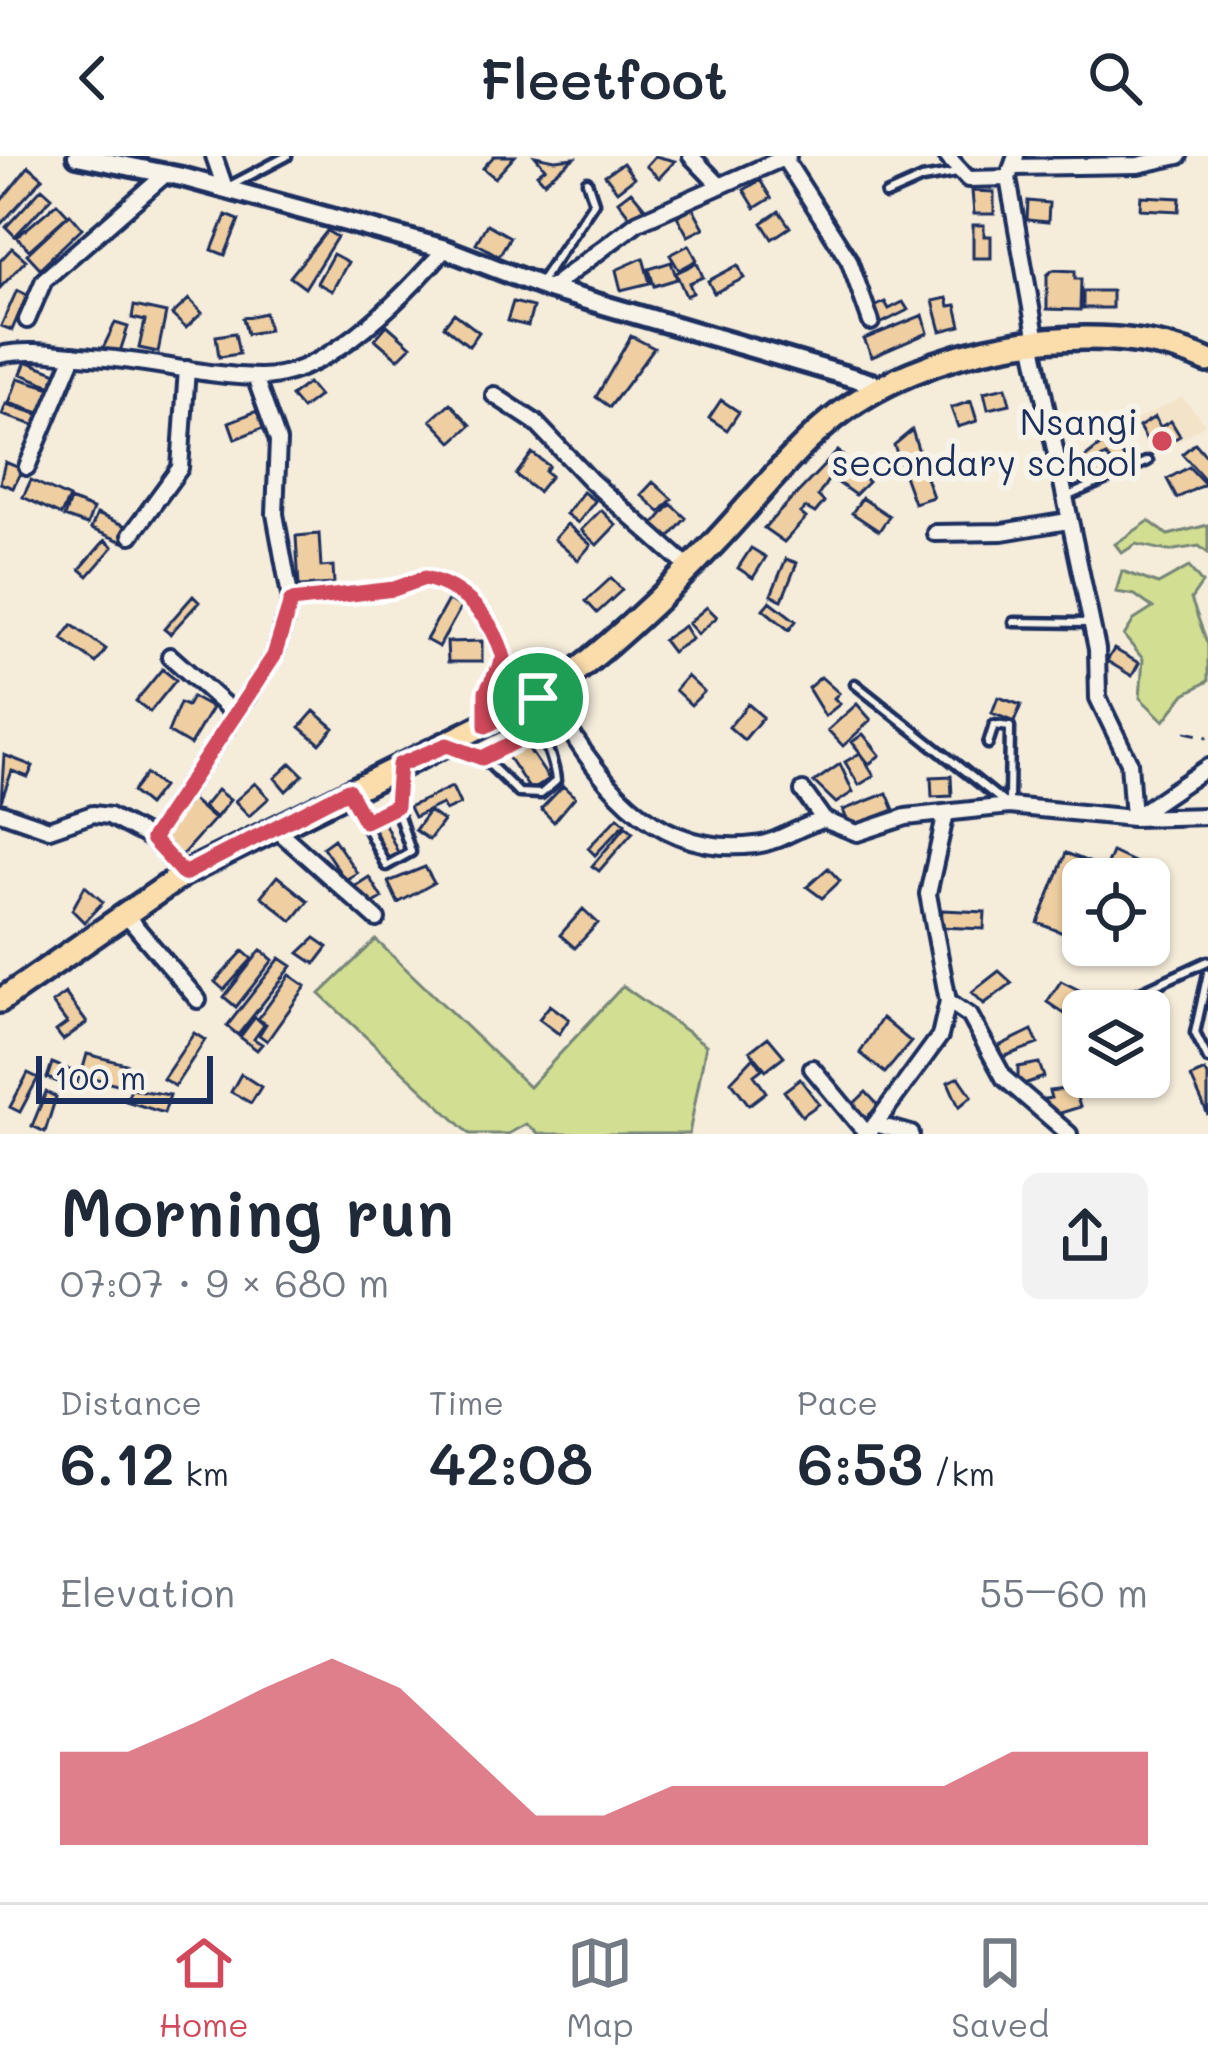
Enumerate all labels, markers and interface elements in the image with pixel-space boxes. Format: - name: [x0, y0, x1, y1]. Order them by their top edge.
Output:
- text: Fleetfoot: [480, 43, 728, 114]
- icon: back: [60, 45, 126, 111]
- icon: search: [1082, 45, 1148, 111]
- place label: Nsangi secondary school: [831, 397, 1138, 486]
- marker: Nsangi secondary school: [1149, 428, 1175, 454]
- pin: [487, 647, 589, 749]
- icon: arrive: [505, 665, 571, 731]
- map controls: [1062, 858, 1170, 1098]
- button: locate: [1062, 858, 1170, 966]
- button: layers: [1062, 990, 1170, 1098]
- scale bar: [36, 1050, 213, 1103]
- text: 100 m: [54, 1055, 146, 1098]
- text: Morning run: [60, 1168, 454, 1254]
- button: share: [1022, 1173, 1148, 1299]
- text: 07:07 · 9 × 680 m: [60, 1256, 389, 1307]
- text: Distance: [60, 1380, 202, 1423]
- text: Time: [429, 1380, 504, 1423]
- text: Pace: [797, 1380, 878, 1423]
- text: 6.12: [60, 1423, 175, 1501]
- text: 42:08: [429, 1423, 593, 1501]
- text: 6:53: [797, 1423, 923, 1501]
- text: km: [175, 1451, 229, 1494]
- text: /km: [923, 1451, 995, 1494]
- text: Elevation: [60, 1566, 235, 1617]
- text: 55–60 m: [979, 1566, 1148, 1617]
- tab: Home: [159, 1930, 249, 2045]
- tab: Map: [566, 1930, 634, 2045]
- tab: Saved: [951, 1930, 1049, 2045]

